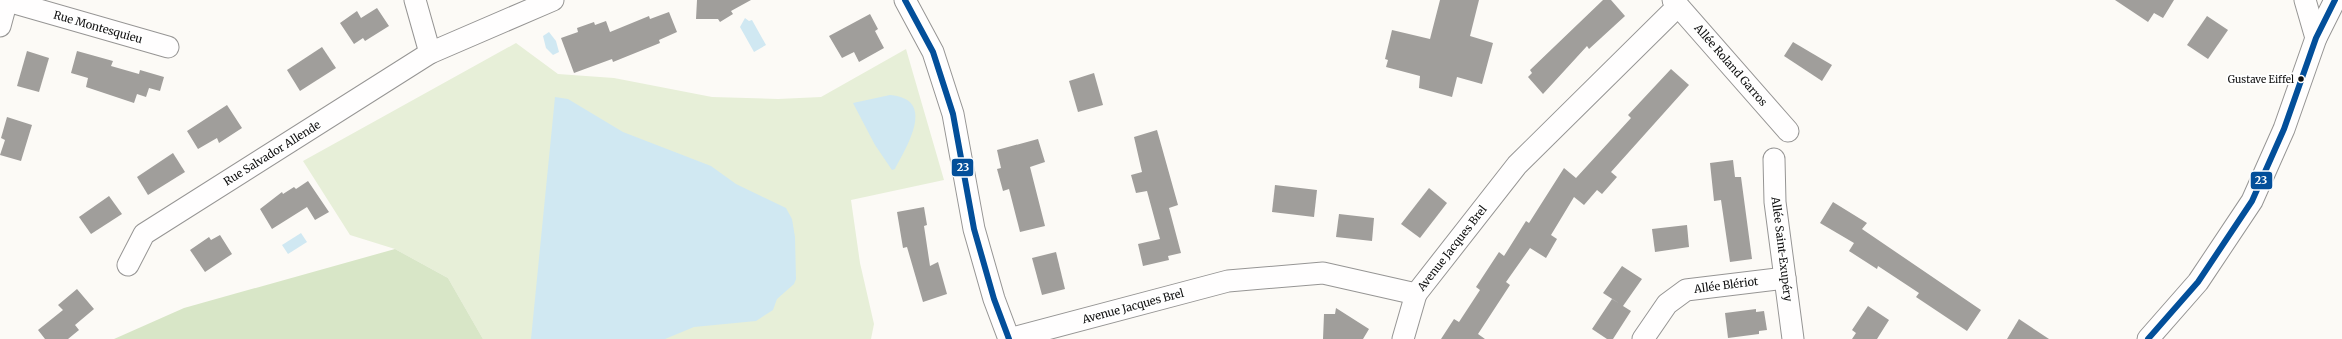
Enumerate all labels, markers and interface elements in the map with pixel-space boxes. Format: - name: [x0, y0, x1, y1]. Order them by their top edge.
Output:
- street label: Rue Montesquieu: [52, 8, 144, 46]
- street label: Allée Roland Garros: [1691, 20, 1770, 109]
- place label: Gustave Eiffel: [2228, 73, 2294, 86]
- marker: Gustave Eiffel: [2296, 74, 2306, 84]
- street label: Rue Salvador Allende: [221, 117, 323, 189]
- line badge: 23: [951, 158, 974, 177]
- text: 23: [957, 160, 969, 174]
- line badge: 23: [2250, 171, 2273, 190]
- text: 23: [2255, 173, 2267, 187]
- street label: Allée Saint-Exupéry: [1769, 195, 1795, 303]
- street label: Avenue Jacques Brel: [1414, 202, 1490, 294]
- street label: Allée Blériot: [1692, 274, 1760, 296]
- street label: Avenue Jacques Brel: [1080, 286, 1186, 327]

